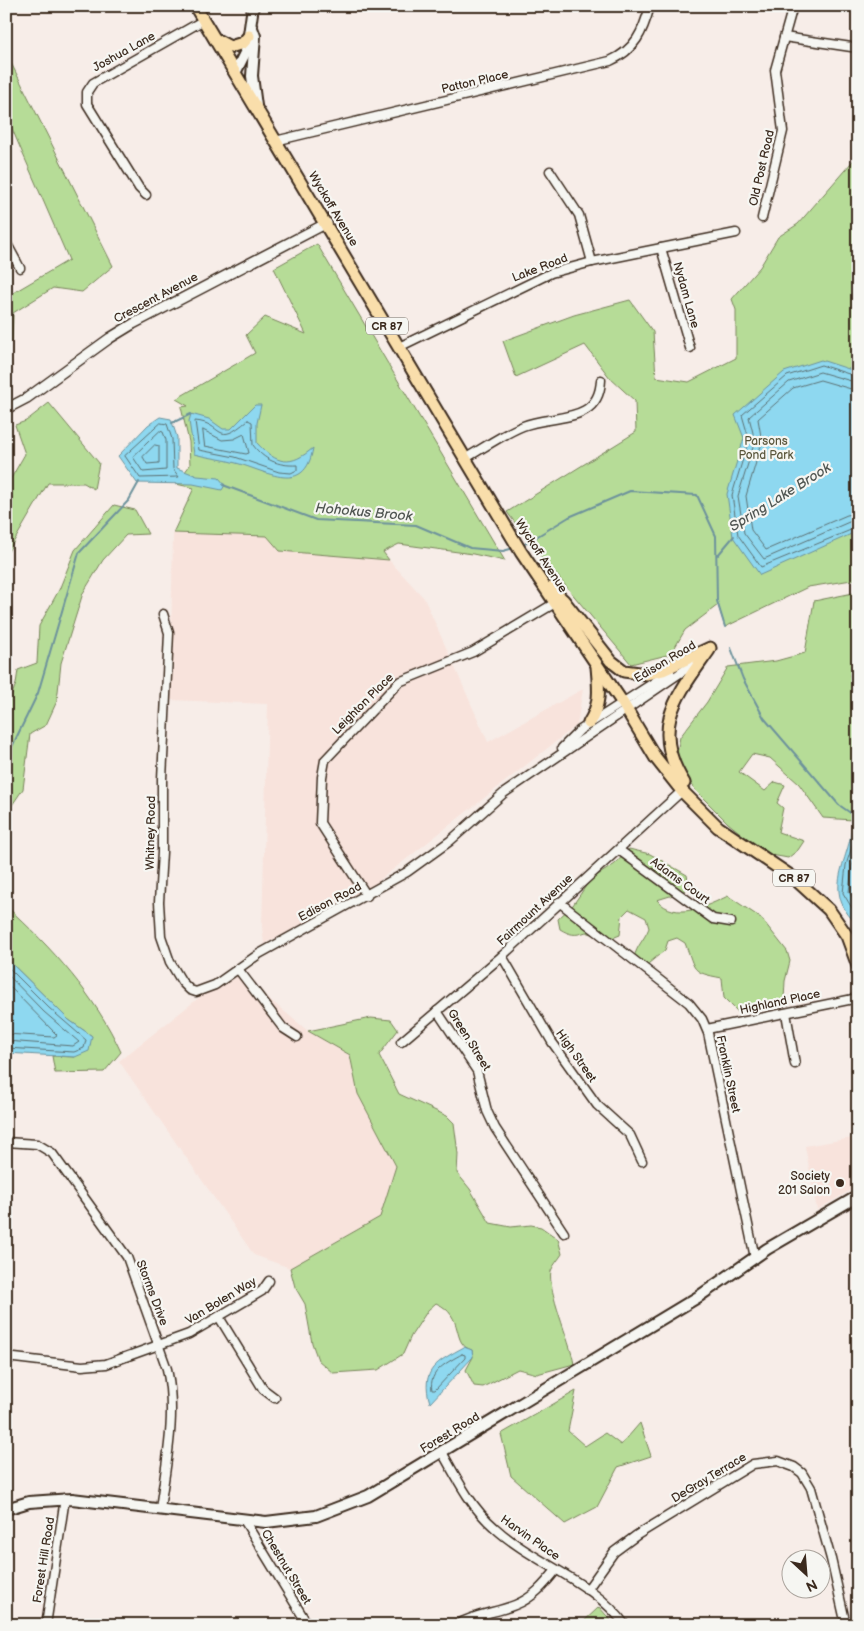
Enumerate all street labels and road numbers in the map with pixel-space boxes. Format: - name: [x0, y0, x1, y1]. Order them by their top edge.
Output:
- street label: Joshua Lane: [90, 29, 158, 75]
- street label: Patton Place: [440, 67, 510, 97]
- street label: Old Post Road: [746, 128, 778, 208]
- street label: Wyckoff Avenue: [305, 169, 361, 249]
- street label: Lake Road: [510, 250, 570, 285]
- street label: Nydam Lane: [669, 260, 703, 330]
- street label: Crescent Avenue: [111, 270, 201, 326]
- road number: CR 87: [366, 318, 408, 334]
- street label: Wyckoff Avenue: [512, 516, 570, 596]
- street label: Edison Road: [631, 638, 699, 686]
- street label: Leighton Place: [329, 670, 397, 738]
- street label: Whitney Road: [143, 796, 159, 870]
- street label: Adams Court: [647, 854, 713, 908]
- road number: CR 87: [773, 870, 815, 886]
- street label: Fairmount Avenue: [494, 871, 576, 949]
- street label: Edison Road: [296, 879, 364, 925]
- street label: Highland Place: [738, 986, 822, 1018]
- street label: Green Street: [444, 1006, 494, 1074]
- street label: High Street: [552, 1027, 600, 1086]
- street label: Franklin Street: [712, 1034, 744, 1114]
- street label: Storms Drive: [133, 1258, 171, 1328]
- street label: Van Bolen Way: [183, 1274, 260, 1328]
- street label: Forest Road: [418, 1409, 483, 1457]
- street label: DeGray Terrace: [669, 1450, 749, 1506]
- street label: Harvin Place: [497, 1512, 563, 1564]
- street label: Forest Hill Road: [30, 1516, 58, 1604]
- street label: Chestnut Street: [258, 1527, 314, 1608]

